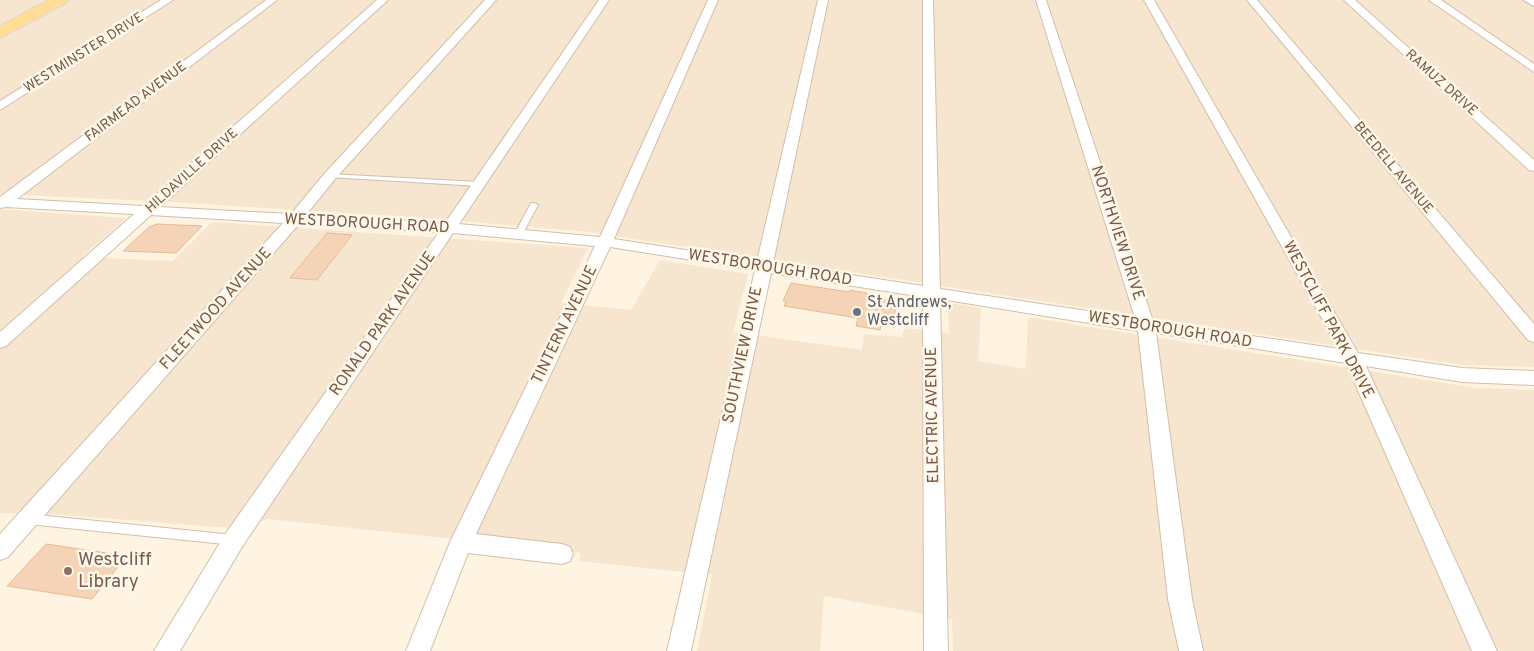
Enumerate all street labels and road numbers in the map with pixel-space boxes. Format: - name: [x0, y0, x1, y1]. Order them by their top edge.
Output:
- street label: WESTMINSTER DRIVE: [21, 9, 147, 97]
- street label: RAMUZ DRIVE: [1401, 46, 1481, 120]
- street label: FAIRMEAD AVENUE: [82, 58, 190, 146]
- street label: BEEDELL AVENUE: [1350, 119, 1436, 217]
- street label: HILDAVILLE DRIVE: [142, 125, 242, 217]
- street label: NORTHVIEW DRIVE: [1086, 163, 1148, 303]
- street label: WESTBOROUGH ROAD: [284, 210, 450, 238]
- street label: WESTCLIFF PARK DRIVE: [1278, 238, 1378, 402]
- street label: FLEETWOOD AVENUE: [156, 244, 276, 374]
- street label: WESTBOROUGH ROAD: [687, 245, 853, 291]
- street label: RONALD PARK AVENUE: [326, 248, 440, 400]
- street label: TINTERN AVENUE: [528, 262, 602, 388]
- street label: SOUTHVIEW DRIVE: [719, 285, 767, 425]
- street label: WESTBOROUGH ROAD: [1087, 307, 1253, 353]
- street label: ELECTRIC AVENUE: [922, 347, 944, 483]

